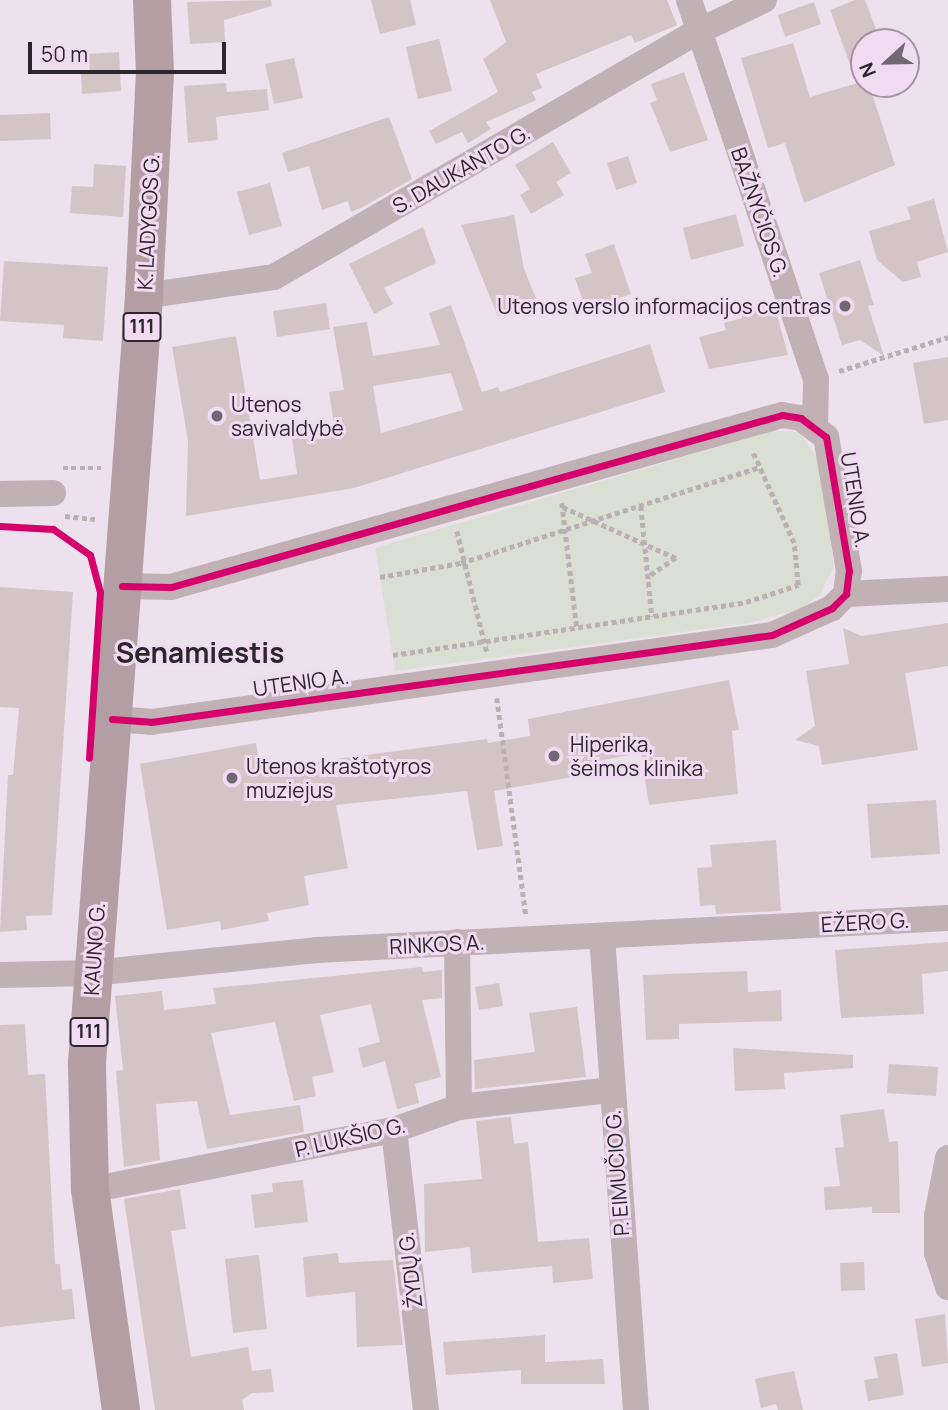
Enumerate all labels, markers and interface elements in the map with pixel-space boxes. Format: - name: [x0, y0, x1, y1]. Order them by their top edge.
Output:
- scale bar: [32, 28, 229, 72]
- north arrow: [850, 28, 920, 98]
- text: 50 m: [41, 40, 88, 68]
- text: N: [853, 59, 882, 81]
- street label: S. DAUKANTO G.: [388, 119, 534, 219]
- street label: BAŽNYČIOS G.: [726, 144, 794, 280]
- street label: K. LADYGOS G.: [132, 153, 164, 291]
- place label: Utenos verslo informacijos centras: [497, 293, 831, 319]
- marker: Utenos verslo informacijos centras: [837, 298, 853, 314]
- road number: 111: [121, 312, 163, 342]
- place label: Utenos savivaldybė: [231, 391, 344, 441]
- marker: Utenos savivaldybė: [209, 408, 225, 424]
- street label: UTENIO A.: [836, 450, 876, 550]
- district label: Senamiestis: [116, 635, 284, 669]
- street label: UTENIO A.: [251, 663, 351, 701]
- place label: Hiperika, šeimos klinika: [570, 731, 703, 781]
- marker: Hiperika, šeimos klinika: [544, 746, 564, 766]
- place label: Utenos kraštotyros muziejus: [246, 753, 431, 803]
- marker: Utenos kraštotyros muziejus: [224, 770, 240, 786]
- street label: KAUNO G.: [78, 902, 110, 996]
- street label: EŽERO G.: [820, 907, 910, 937]
- street label: RINKOS A.: [389, 929, 485, 959]
- road number: 111: [68, 1016, 110, 1048]
- street label: P. EIMUČIO G.: [600, 1109, 634, 1237]
- street label: P. LUKŠIO G.: [292, 1112, 408, 1162]
- street label: ŽYDŲ G.: [393, 1230, 427, 1310]

